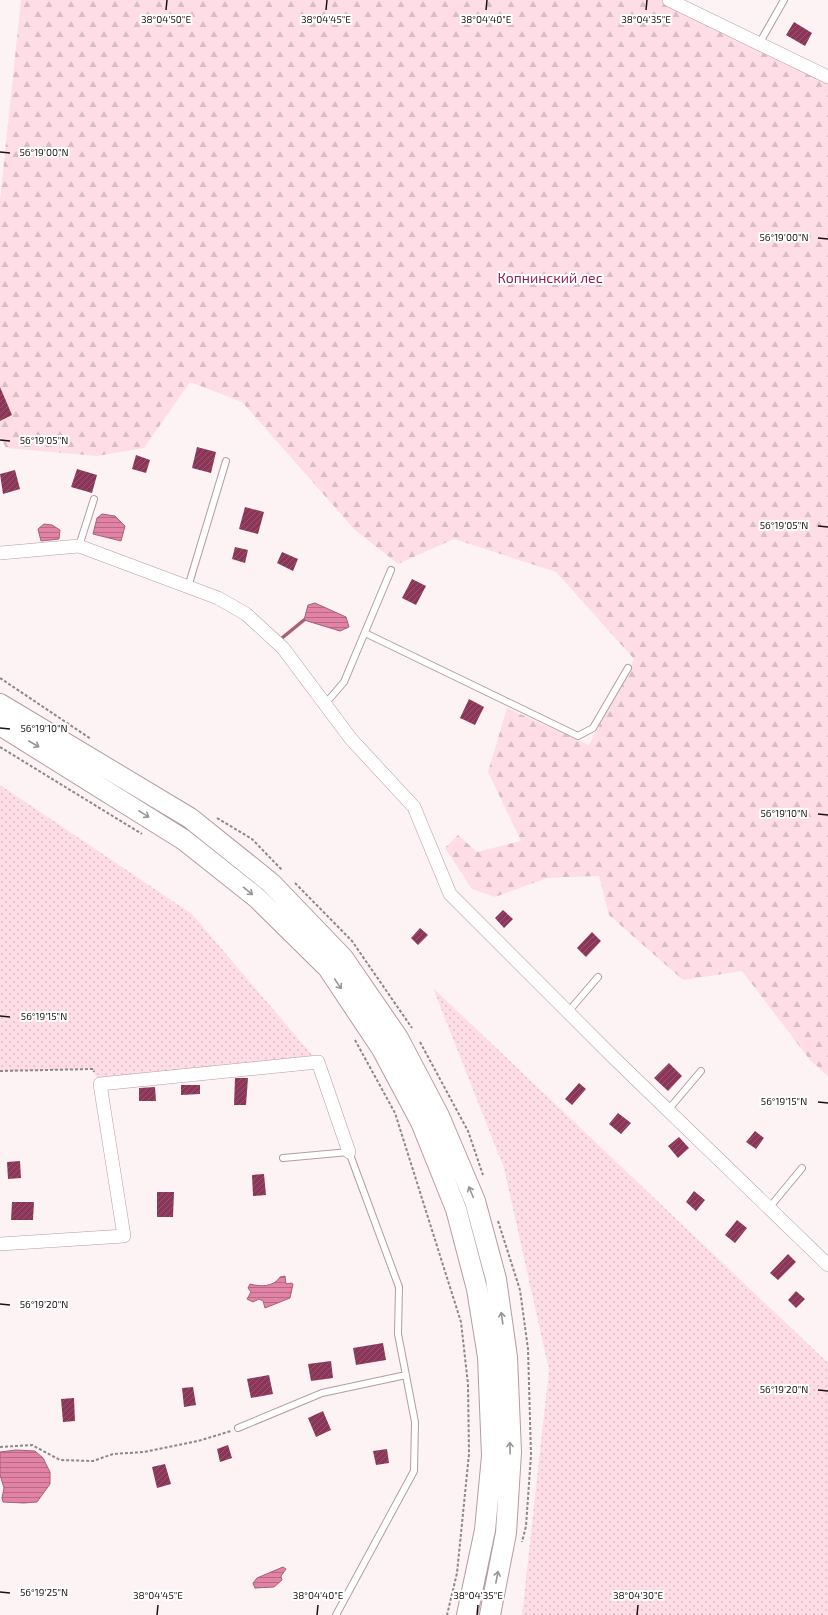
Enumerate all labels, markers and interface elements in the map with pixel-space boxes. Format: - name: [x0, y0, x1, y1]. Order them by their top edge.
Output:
- text: 38°04'50"E: [141, 13, 191, 25]
- text: 38°04'45"E: [301, 13, 351, 25]
- text: 38°04'40"E: [461, 13, 512, 25]
- text: 38°04'35"E: [621, 13, 671, 25]
- text: 56°19'00"N: [19, 146, 69, 158]
- text: 56°19'00"N: [759, 231, 809, 243]
- park label: Копнинский лес: [497, 269, 603, 286]
- text: 56°19'05"N: [20, 434, 68, 446]
- text: 56°19'05"N: [760, 519, 808, 531]
- text: 56°19'10"N: [20, 722, 68, 734]
- one-way arrow: [28, 741, 40, 749]
- text: 56°19'10"N: [760, 807, 808, 819]
- one-way arrow: [138, 810, 149, 818]
- one-way arrow: [243, 886, 254, 895]
- one-way arrow: [334, 978, 342, 989]
- text: 56°19'15"N: [21, 1010, 67, 1022]
- text: 56°19'15"N: [761, 1095, 807, 1107]
- one-way arrow: [467, 1187, 475, 1199]
- text: 56°19'20"N: [20, 1298, 68, 1310]
- one-way arrow: [498, 1312, 506, 1325]
- text: 56°19'20"N: [760, 1383, 808, 1395]
- one-way arrow: [507, 1442, 514, 1455]
- one-way arrow: [494, 1571, 502, 1584]
- text: 56°19'25"N: [20, 1586, 68, 1598]
- text: 38°04'45"E: [133, 1589, 183, 1601]
- text: 38°04'40"E: [293, 1589, 344, 1601]
- text: 38°04'35"E: [453, 1589, 503, 1601]
- text: 38°04'30"E: [613, 1589, 664, 1601]

